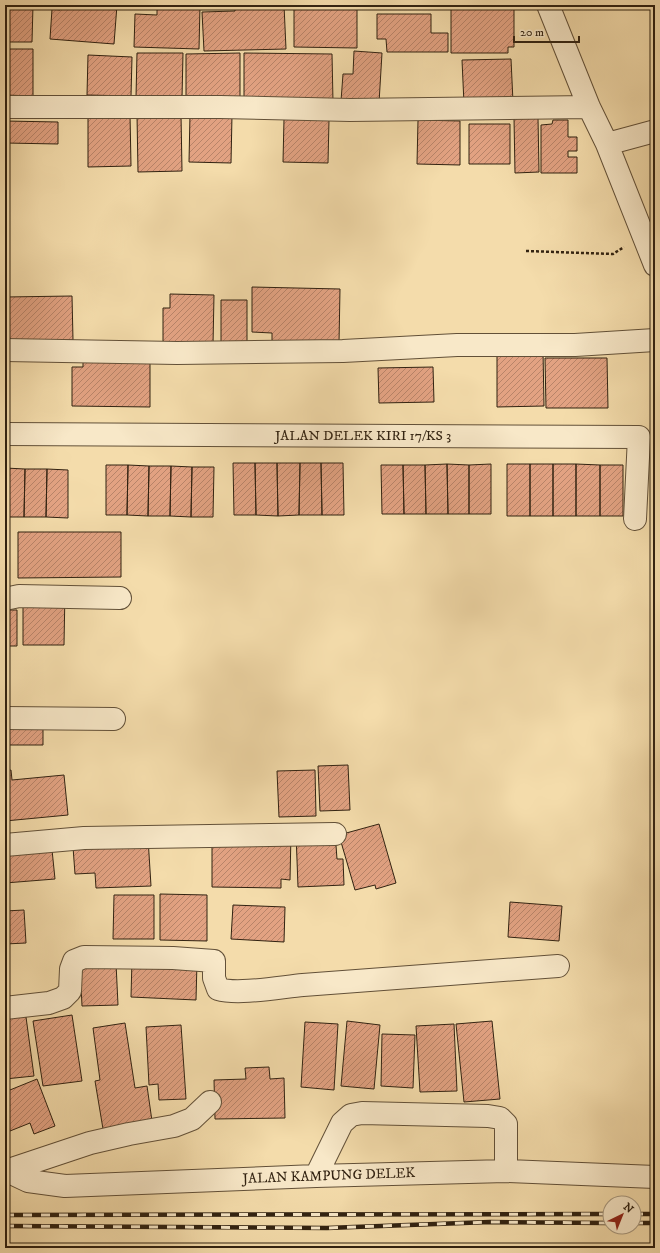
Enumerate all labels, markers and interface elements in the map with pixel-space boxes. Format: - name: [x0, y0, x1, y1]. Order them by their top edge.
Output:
- scale bar: [514, 18, 579, 44]
- text: 20 m: [520, 25, 544, 40]
- street label: JALAN DELEK KIRI 17/KS 3: [273, 427, 451, 445]
- street label: JALAN KAMPUNG DELEK: [240, 1164, 416, 1188]
- north arrow: [602, 1195, 642, 1235]
- text: N: [620, 1200, 636, 1217]

